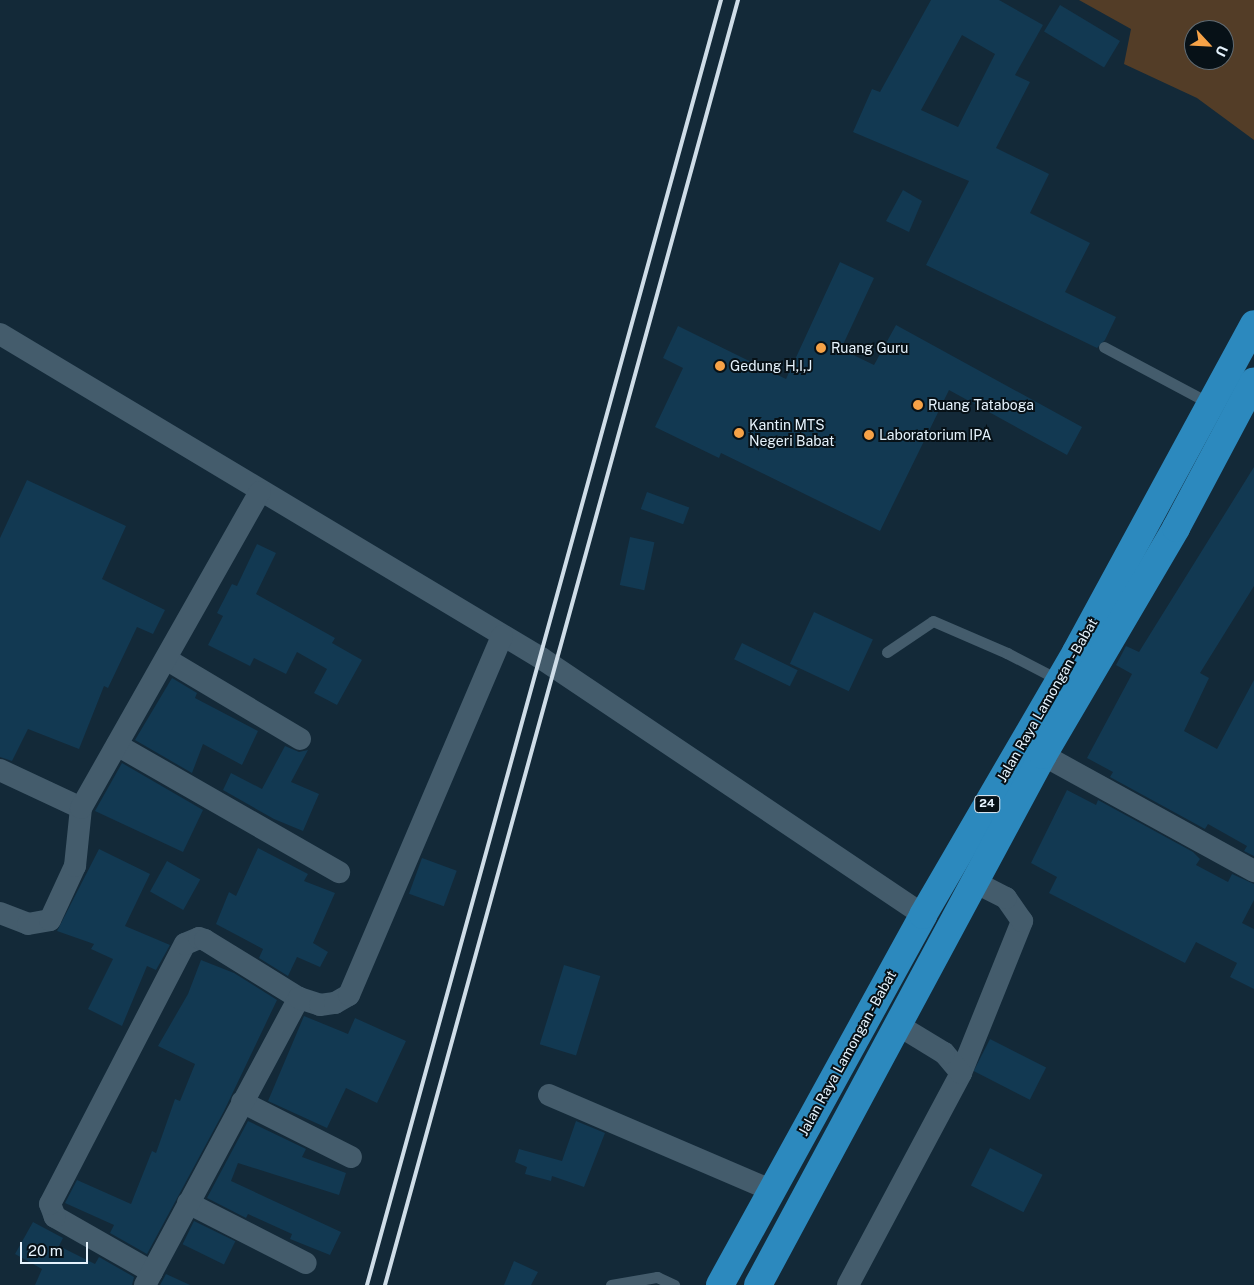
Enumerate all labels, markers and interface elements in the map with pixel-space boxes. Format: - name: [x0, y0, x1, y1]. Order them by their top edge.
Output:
- north arrow: [1184, 20, 1234, 70]
- text: U: [1212, 43, 1231, 59]
- place label: Ruang Guru: [831, 340, 909, 356]
- marker: Ruang Guru: [815, 342, 827, 354]
- place label: Gedung H,I,J: [730, 358, 812, 374]
- marker: Gedung H,I,J: [714, 360, 726, 372]
- place label: Ruang Tataboga: [928, 397, 1034, 413]
- marker: Ruang Tataboga: [912, 399, 924, 411]
- place label: Kantin MTS Negeri Babat: [749, 417, 834, 450]
- marker: Kantin MTS Negeri Babat: [733, 427, 745, 439]
- place label: Laboratorium IPA: [879, 427, 991, 443]
- marker: Laboratorium IPA: [863, 429, 875, 441]
- street label: Jalan Raya Lamongan - Babat: [992, 613, 1102, 787]
- road number: 24: [973, 794, 1001, 814]
- street label: Jalan Raya Lamongan - Babat: [794, 966, 900, 1140]
- scale bar: [22, 1232, 90, 1264]
- text: 20 m: [28, 1242, 63, 1259]

